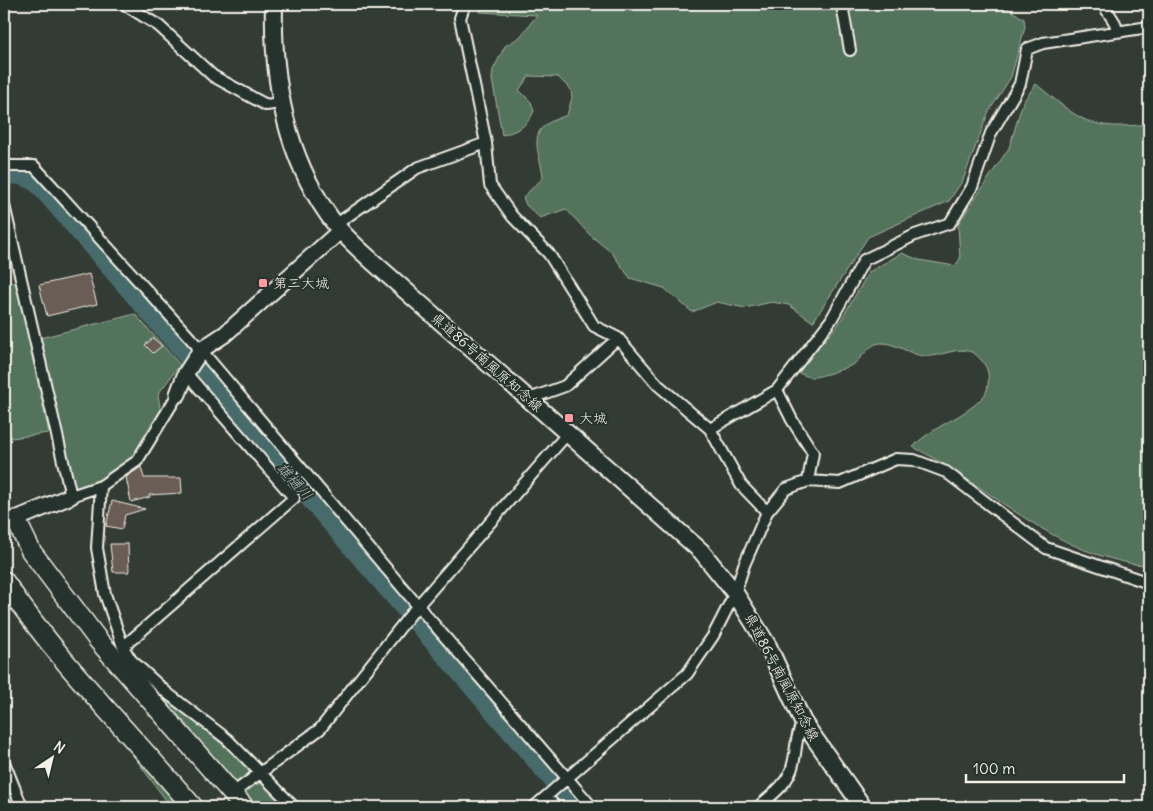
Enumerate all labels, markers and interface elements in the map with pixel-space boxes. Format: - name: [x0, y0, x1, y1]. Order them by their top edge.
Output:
- place label: 第二大城: [273, 274, 329, 292]
- marker: 第二大城: [257, 277, 269, 289]
- street label: 県道86号南風原知念線: [427, 309, 547, 415]
- place label: 大城: [579, 409, 607, 427]
- marker: 大城: [563, 412, 575, 424]
- water label: 雄樋川: [273, 458, 317, 504]
- street label: 県道86号南風原知念線: [741, 610, 823, 744]
- north arrow: [28, 734, 78, 784]
- text: N: [50, 737, 69, 758]
- scale bar: [966, 751, 1123, 783]
- text: 100 m: [973, 759, 1015, 778]

